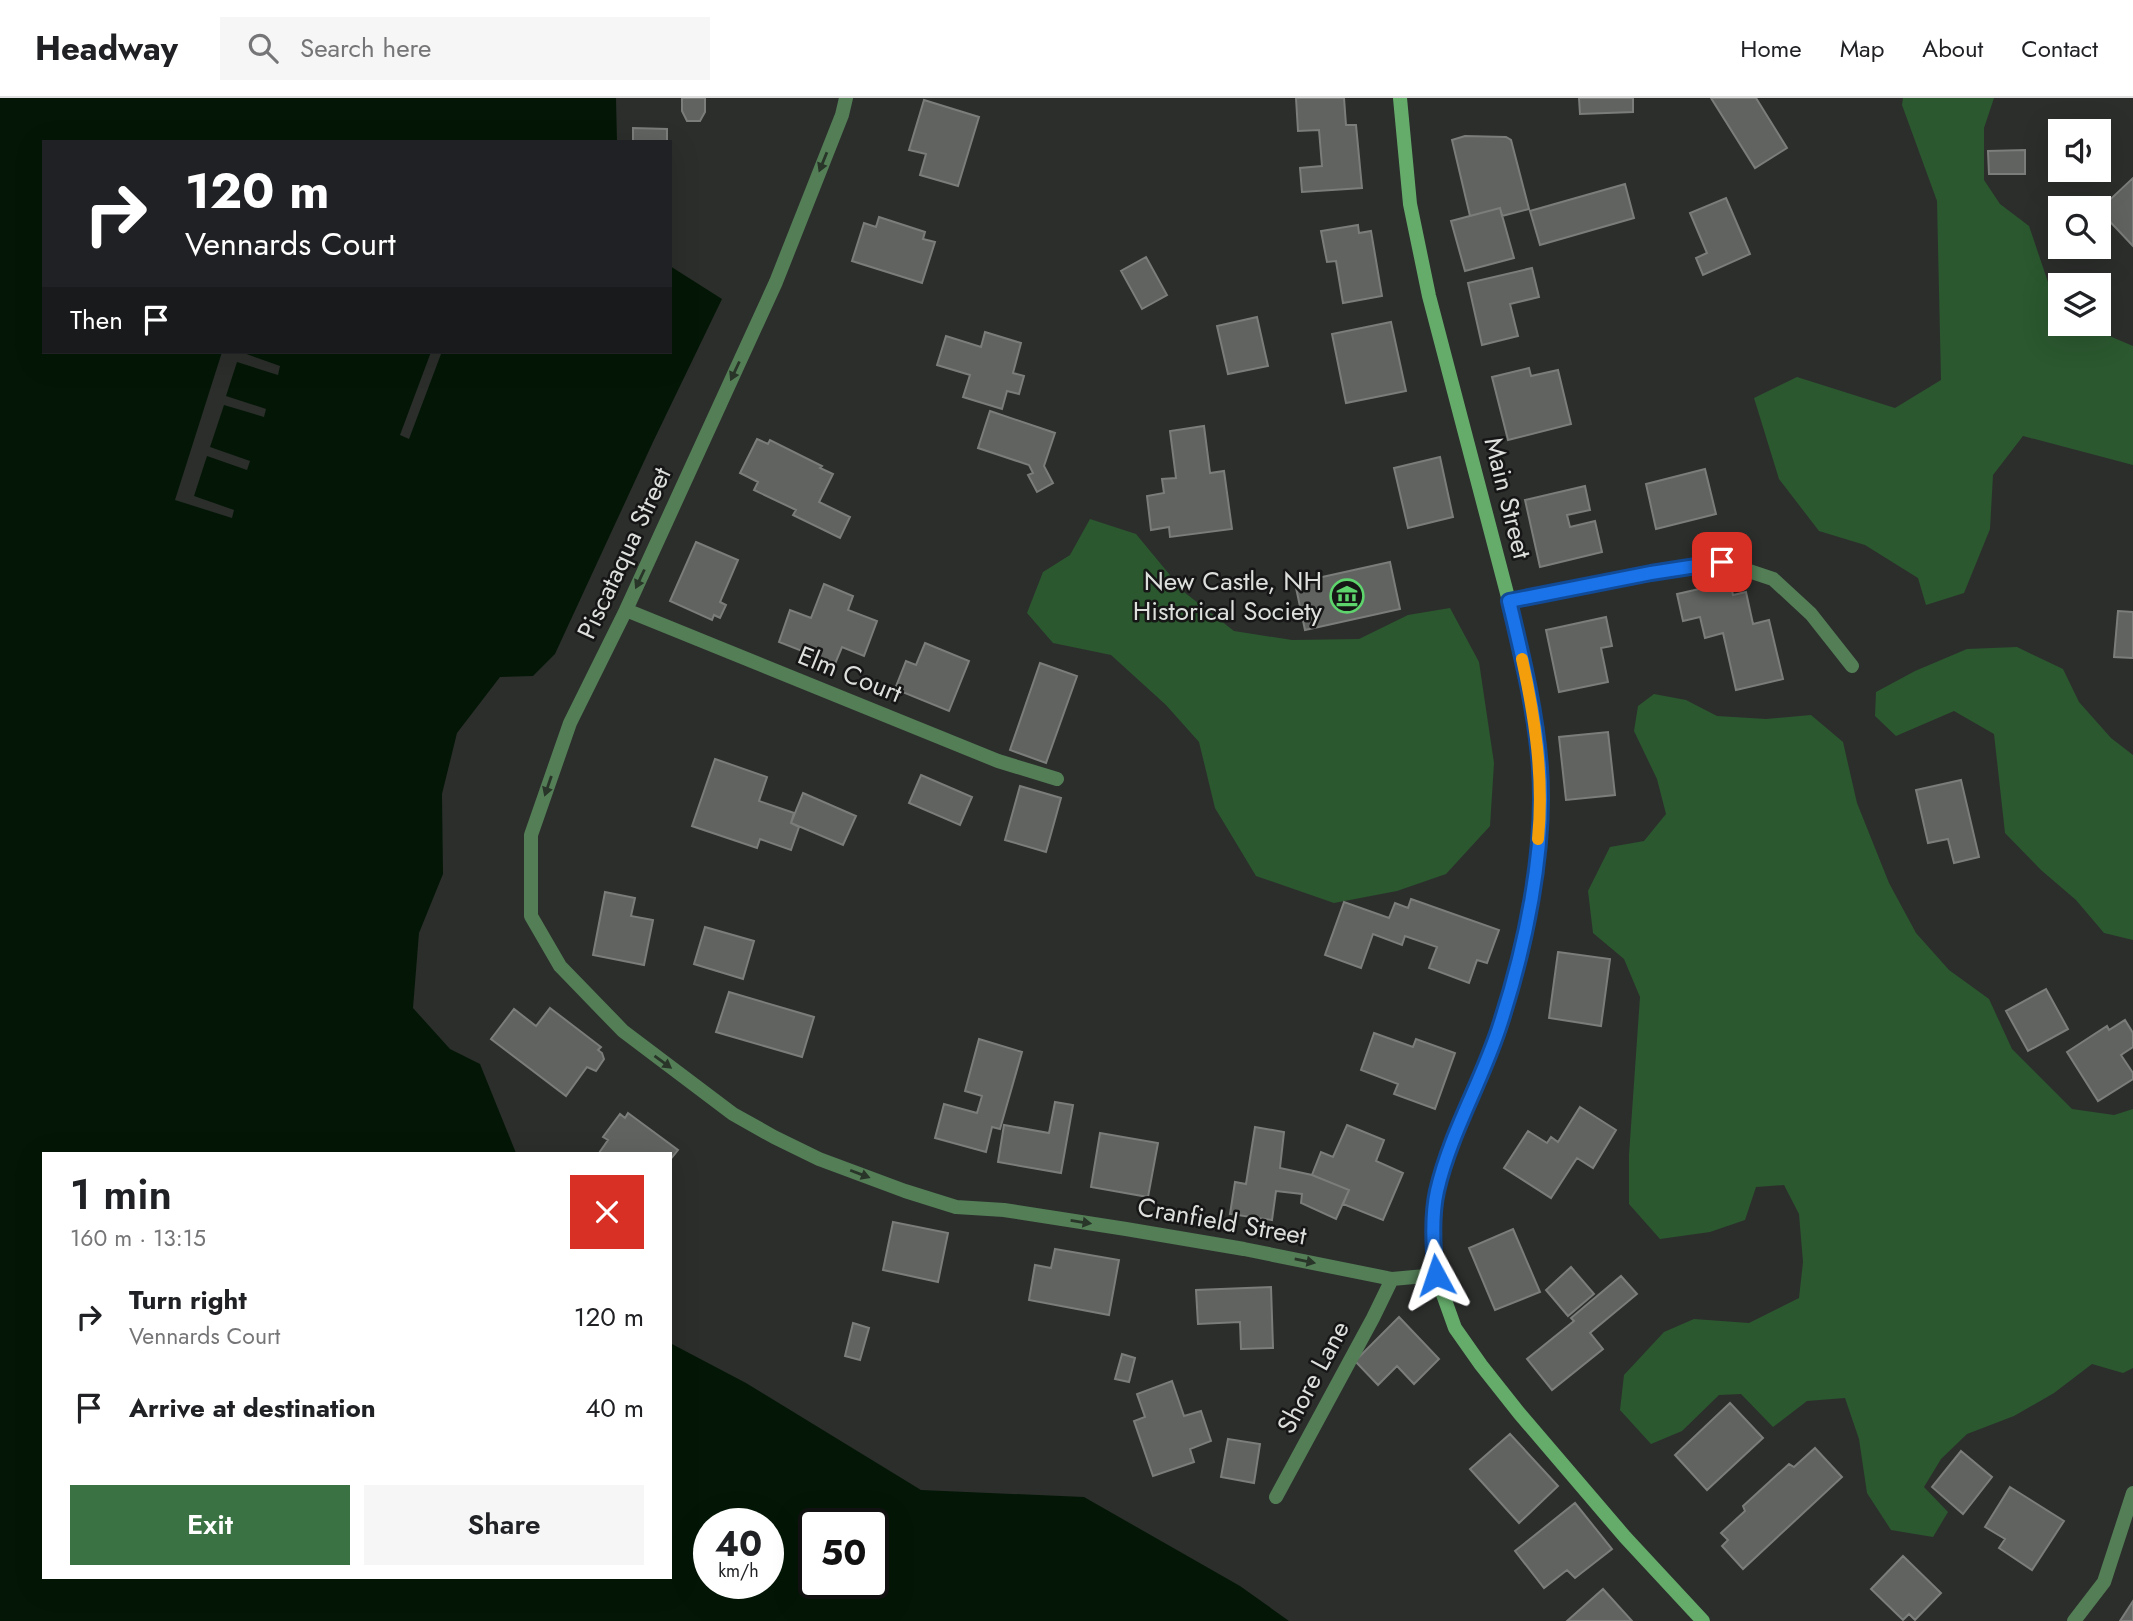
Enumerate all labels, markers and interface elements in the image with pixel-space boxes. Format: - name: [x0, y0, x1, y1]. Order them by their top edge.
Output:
- search box: [220, 17, 710, 80]
- text: Headway: [35, 25, 178, 72]
- icon: search: [244, 29, 282, 67]
- text: Search here: [300, 29, 431, 67]
- text: Home: [1740, 31, 1802, 66]
- text: Map: [1840, 31, 1884, 66]
- text: About: [1922, 31, 1983, 66]
- text: Contact: [2021, 31, 2098, 66]
- map controls: [2048, 119, 2111, 336]
- button: sound: [2048, 119, 2111, 182]
- one-way arrow: [818, 152, 829, 173]
- text: 120 m: [185, 156, 329, 226]
- icon: right: [70, 168, 161, 259]
- button: search: [2048, 196, 2111, 259]
- text: Vennards Court: [185, 221, 396, 267]
- button: layers: [2048, 273, 2111, 336]
- text: Then: [70, 301, 123, 339]
- icon: arrive: [137, 301, 175, 339]
- one-way arrow: [729, 361, 740, 382]
- street label: Main Street: [1475, 433, 1542, 563]
- street label: Piscataqua Street: [567, 460, 681, 645]
- pin: [1692, 532, 1752, 592]
- icon: arrive: [1703, 543, 1741, 581]
- place label: New Castle, NH Historical Society: [1133, 562, 1323, 630]
- one-way arrow: [634, 568, 645, 589]
- museum icon: New Castle, NH Historical Society: [1328, 577, 1366, 615]
- street label: Elm Court: [792, 636, 908, 712]
- one-way arrow: [542, 776, 553, 797]
- one-way arrow: [654, 1055, 672, 1069]
- text: 1 min: [70, 1164, 172, 1225]
- one-way arrow: [849, 1169, 870, 1180]
- button: close: [570, 1175, 644, 1249]
- street label: Cranfield Street: [1134, 1187, 1310, 1255]
- one-way arrow: [1070, 1216, 1092, 1227]
- text: 160 m · 13:15: [70, 1221, 206, 1255]
- position arrow: [1399, 1238, 1473, 1312]
- one-way arrow: [1294, 1256, 1316, 1267]
- text: Turn right: [129, 1281, 247, 1319]
- icon: right: [70, 1298, 108, 1336]
- text: 120 m: [574, 1298, 644, 1336]
- street label: Shore Lane: [1267, 1314, 1359, 1440]
- text: Vennards Court: [129, 1319, 280, 1353]
- icon: arrive: [70, 1389, 108, 1427]
- text: Arrive at destination: [129, 1389, 376, 1427]
- text: 40 m: [585, 1389, 644, 1427]
- button: Exit: [70, 1485, 350, 1565]
- button: Share: [364, 1485, 644, 1565]
- speed limit sign: 50: [798, 1508, 889, 1599]
- text: 40: [715, 1519, 762, 1569]
- text: km/h: [718, 1558, 759, 1584]

